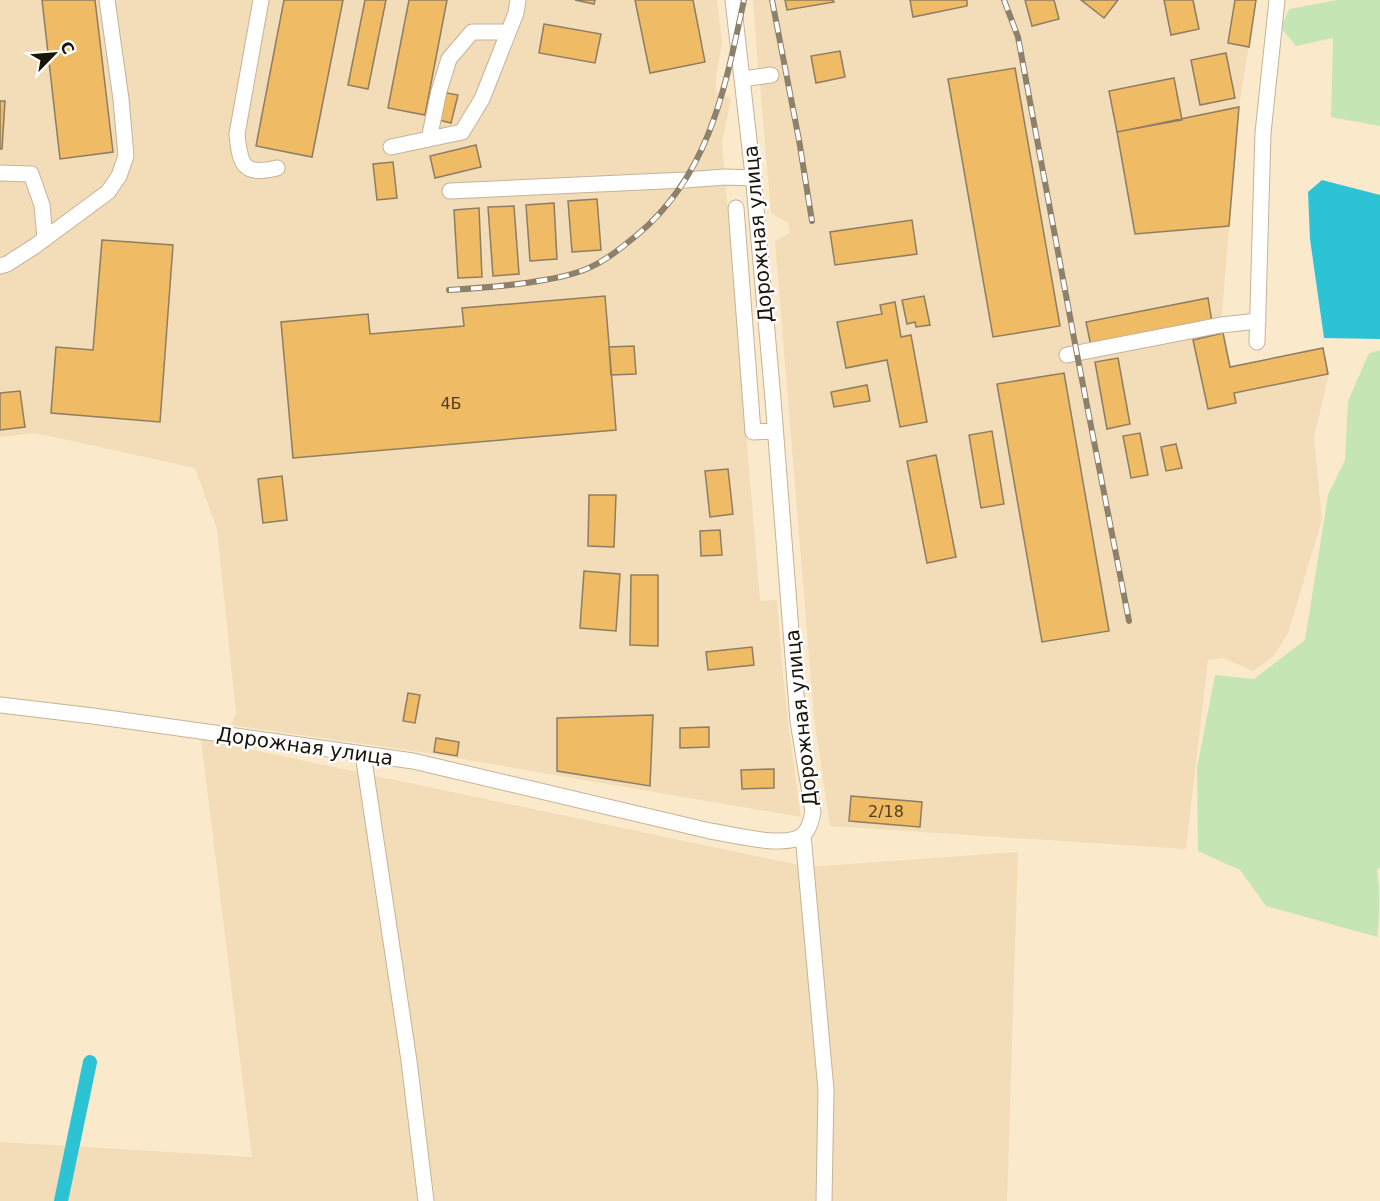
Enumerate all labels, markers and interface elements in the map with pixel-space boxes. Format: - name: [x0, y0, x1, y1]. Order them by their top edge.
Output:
- north arrow: [24, 24, 84, 84]
- text: С: [56, 39, 78, 57]
- street label: Дорожная улица: [738, 144, 778, 324]
- house number: 4Б: [440, 394, 462, 413]
- street label: Дорожная улица: [780, 628, 822, 808]
- street label: Дорожная улица: [215, 722, 395, 770]
- house number: 2/18: [868, 802, 904, 821]

